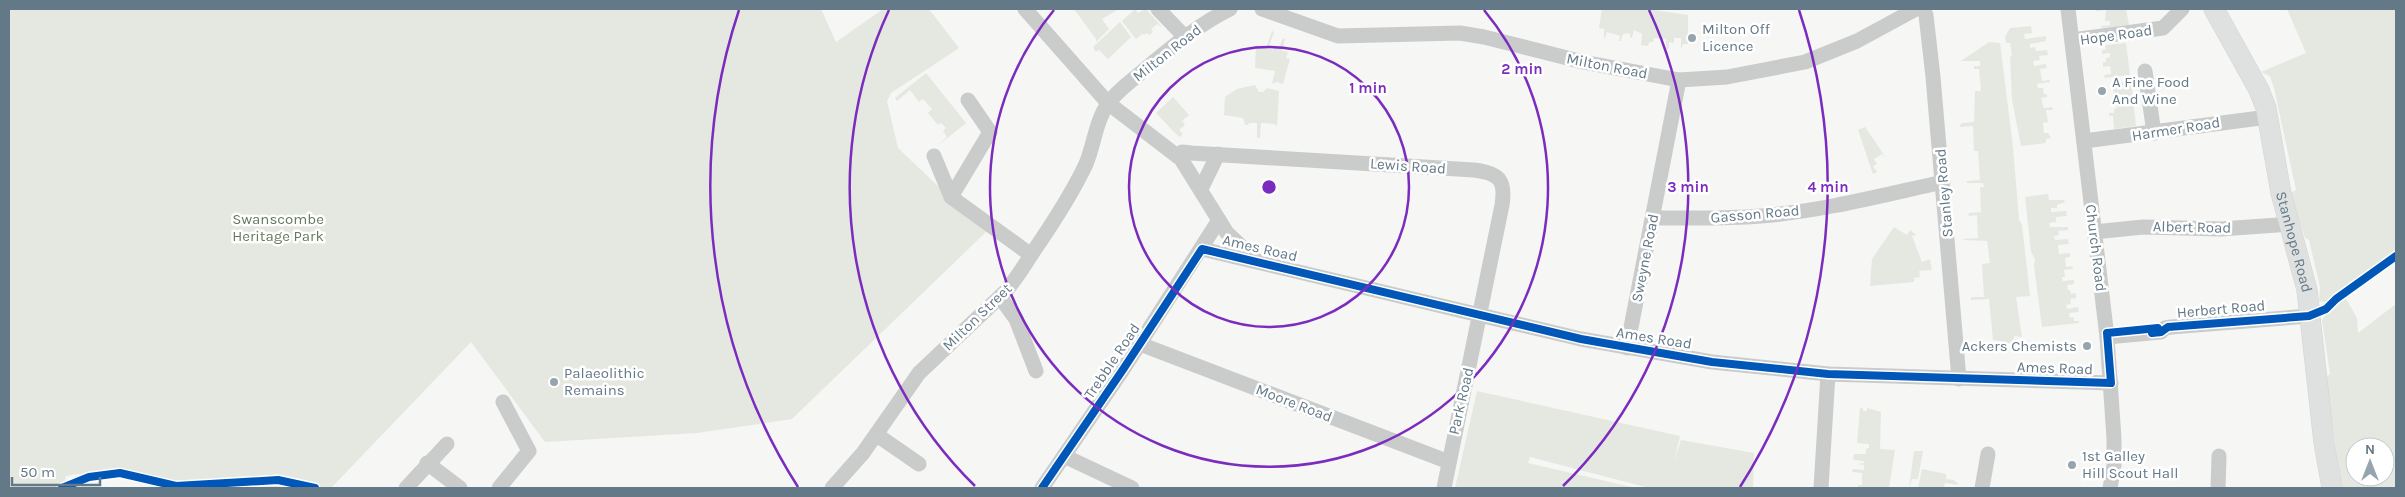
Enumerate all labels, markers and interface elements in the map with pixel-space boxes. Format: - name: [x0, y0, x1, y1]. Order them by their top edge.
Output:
- place label: Milton Off Licence: [1702, 20, 1771, 55]
- street label: Milton Road: [1129, 21, 1205, 85]
- street label: Hope Road: [2079, 21, 2153, 49]
- marker: Milton Off Licence: [1686, 32, 1698, 44]
- street label: Milton Road: [1565, 49, 1649, 83]
- text: 2 min: [1501, 60, 1543, 78]
- place label: A Fine Food And Wine: [2112, 73, 2190, 108]
- text: 1 min: [1349, 79, 1387, 97]
- marker: A Fine Food And Wine: [2096, 85, 2108, 97]
- street label: Harmer Road: [2131, 113, 2221, 145]
- street label: Stanley Road: [1931, 148, 1957, 238]
- street label: Lewis Road: [1369, 154, 1447, 178]
- centre of rings: [1260, 178, 1278, 196]
- text: 3 min: [1667, 178, 1709, 196]
- text: 4 min: [1807, 178, 1849, 196]
- street label: Stanhope Road: [2272, 189, 2316, 294]
- street label: Gasson Road: [1710, 201, 1800, 227]
- street label: Church Road: [2082, 203, 2110, 293]
- park label: Swanscombe Heritage Park: [232, 210, 324, 245]
- street label: Sweyne Road: [1628, 212, 1662, 304]
- street label: Albert Road: [2153, 217, 2231, 237]
- street label: Ames Road: [1221, 231, 1299, 265]
- street label: Milton Street: [939, 279, 1016, 354]
- street label: Herbert Road: [2176, 296, 2266, 322]
- street label: Trebble Road: [1080, 320, 1144, 402]
- street label: Ames Road: [1615, 323, 1693, 353]
- place label: Ackers Chemists: [1962, 337, 2077, 355]
- marker: Ackers Chemists: [2081, 340, 2093, 352]
- street label: Ames Road: [2017, 358, 2093, 378]
- place label: Palaeolithic Remains: [564, 364, 645, 399]
- street label: Park Road: [1445, 366, 1477, 436]
- marker: Palaeolithic Remains: [548, 376, 560, 388]
- street label: Moore Road: [1253, 380, 1335, 426]
- north arrow: [2345, 437, 2395, 487]
- text: N: [2365, 441, 2375, 458]
- place label: 1st Galley Hill Scout Hall: [2082, 447, 2178, 482]
- scale bar: [12, 454, 100, 486]
- marker: 1st Galley Hill Scout Hall: [2066, 459, 2078, 471]
- text: 50 m: [20, 463, 55, 481]

